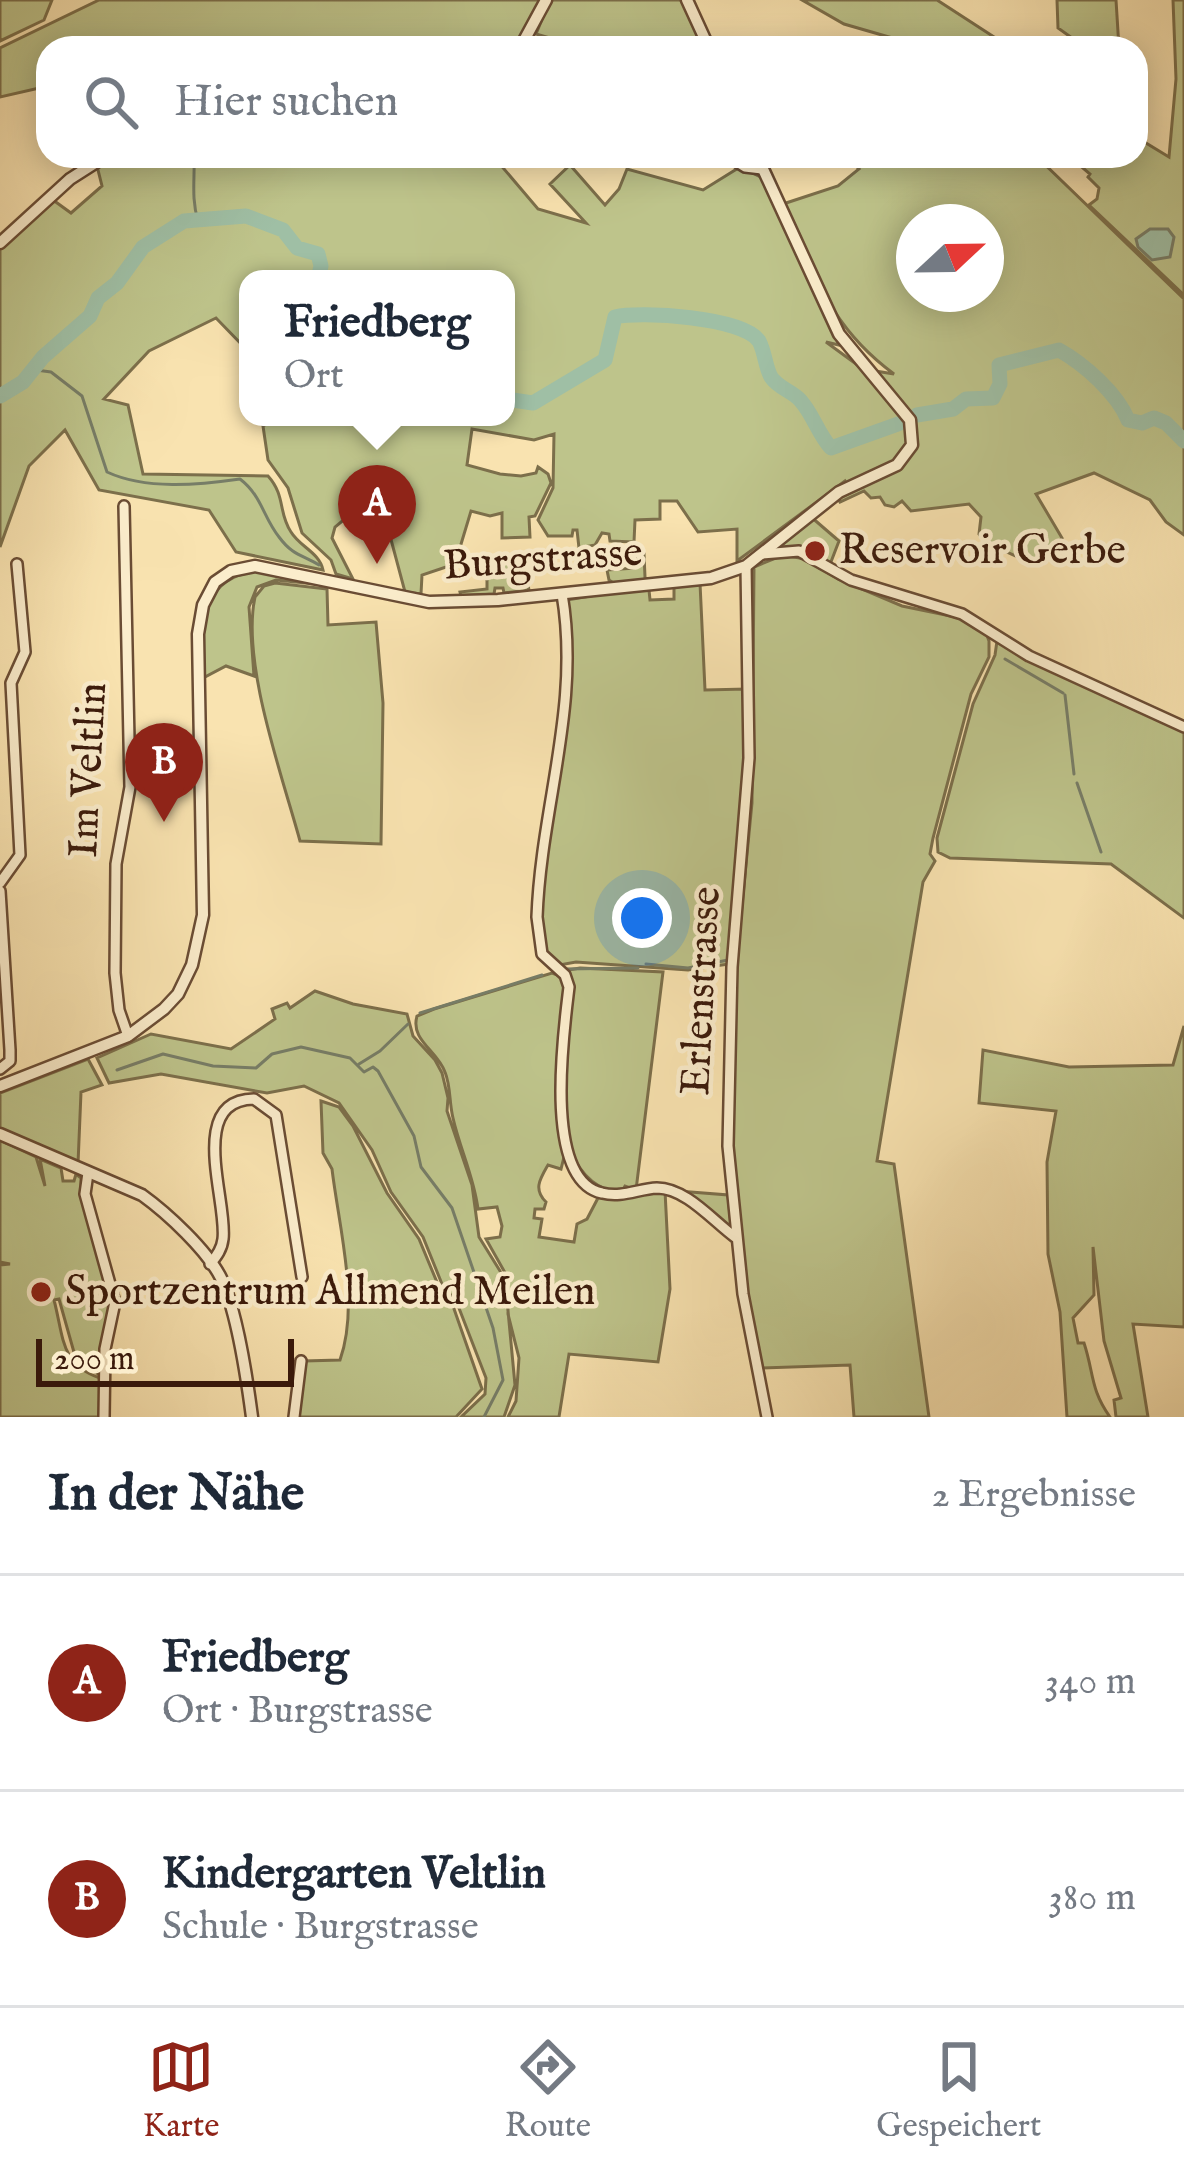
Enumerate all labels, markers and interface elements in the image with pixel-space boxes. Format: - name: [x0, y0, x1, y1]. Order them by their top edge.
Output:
- search box: [36, 36, 1148, 168]
- icon: search: [78, 69, 144, 135]
- text: Hier suchen: [174, 74, 398, 131]
- north arrow: [896, 204, 1004, 312]
- popup: [239, 270, 515, 426]
- text: Friedberg: [284, 295, 470, 352]
- text: Ort: [284, 352, 344, 401]
- pin: A: [338, 465, 416, 564]
- place label: Reservoir Gerbe: [839, 525, 1126, 578]
- street label: Burgstrasse: [442, 527, 644, 593]
- marker: Reservoir Gerbe: [802, 538, 828, 564]
- street label: Im Veltlin: [58, 681, 120, 859]
- pin: B: [125, 723, 203, 822]
- street label: Erlenstrasse: [670, 885, 734, 1097]
- your location: [612, 888, 672, 948]
- place label: Sportzentrum Allmend Meilen: [65, 1266, 595, 1319]
- marker: Sportzentrum Allmend Meilen: [28, 1279, 54, 1305]
- scale bar: [36, 1333, 294, 1386]
- text: 200 m: [54, 1339, 135, 1381]
- text: In der Nähe: [48, 1463, 304, 1528]
- text: 2 Ergebnisse: [932, 1471, 1136, 1520]
- text: Friedberg: [162, 1630, 349, 1687]
- text: A: [74, 1658, 100, 1707]
- text: 340 m: [1045, 1658, 1136, 1707]
- text: Ort · Burgstrasse: [162, 1687, 433, 1736]
- text: Kindergarten Veltlin: [162, 1846, 546, 1903]
- text: B: [74, 1874, 100, 1923]
- text: 380 m: [1048, 1874, 1136, 1923]
- text: Schule · Burgstrasse: [162, 1903, 479, 1952]
- tab: Karte: [143, 2034, 219, 2148]
- tab: Route: [505, 2034, 591, 2148]
- tab: Gespeichert: [876, 2034, 1041, 2148]

